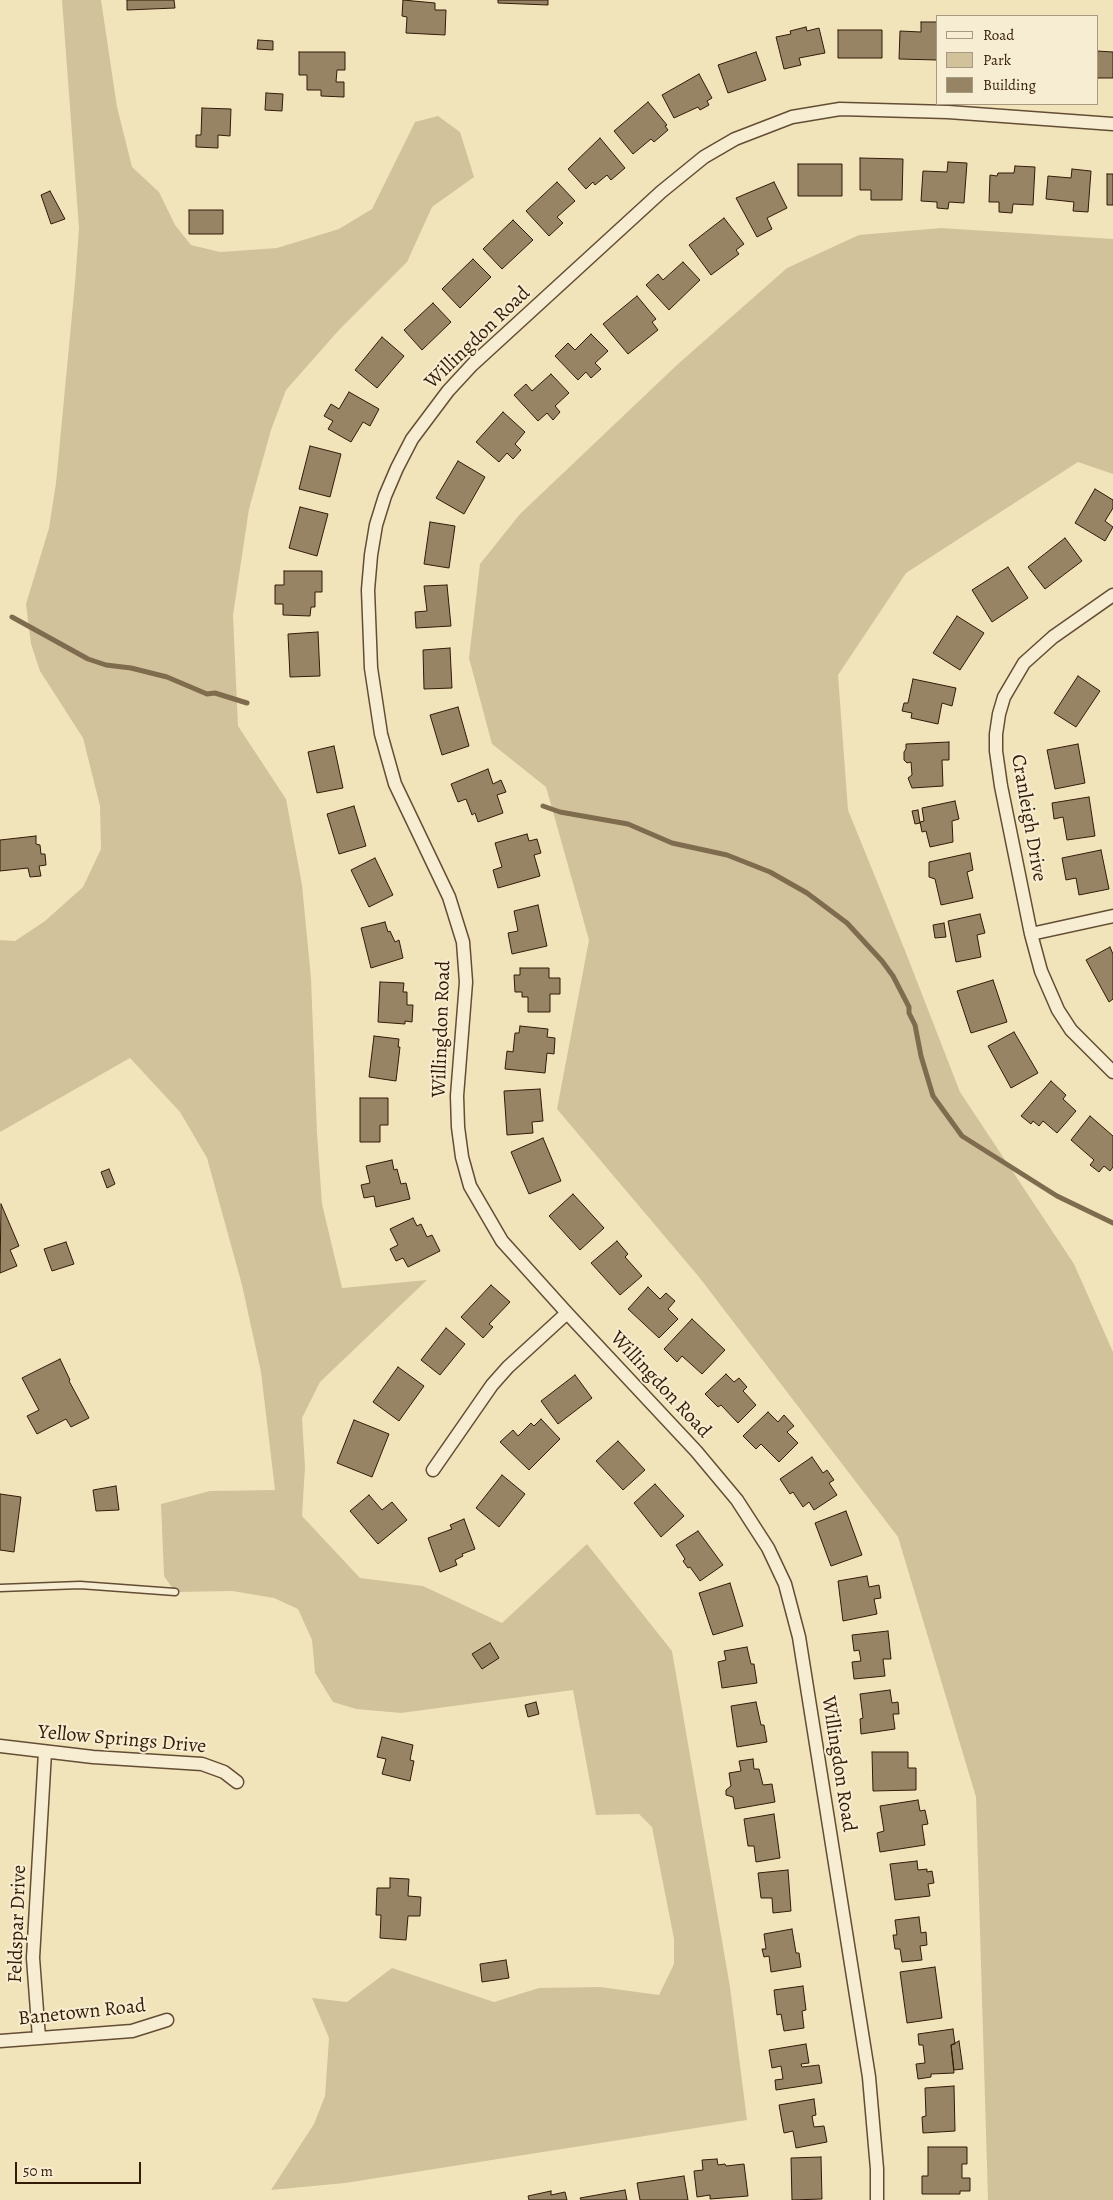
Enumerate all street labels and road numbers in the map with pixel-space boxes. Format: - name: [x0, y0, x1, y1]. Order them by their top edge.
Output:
- street label: Willingdon Road: [420, 282, 536, 394]
- street label: Cranleigh Drive: [1005, 752, 1051, 884]
- street label: Willingdon Road: [428, 960, 456, 1098]
- street label: Willingdon Road: [604, 1327, 716, 1443]
- street label: Willingdon Road: [815, 1694, 861, 1834]
- street label: Yellow Springs Drive: [37, 1721, 207, 1759]
- street label: Feldspar Drive: [4, 1864, 32, 1984]
- street label: Banetown Road: [17, 1994, 147, 2032]

